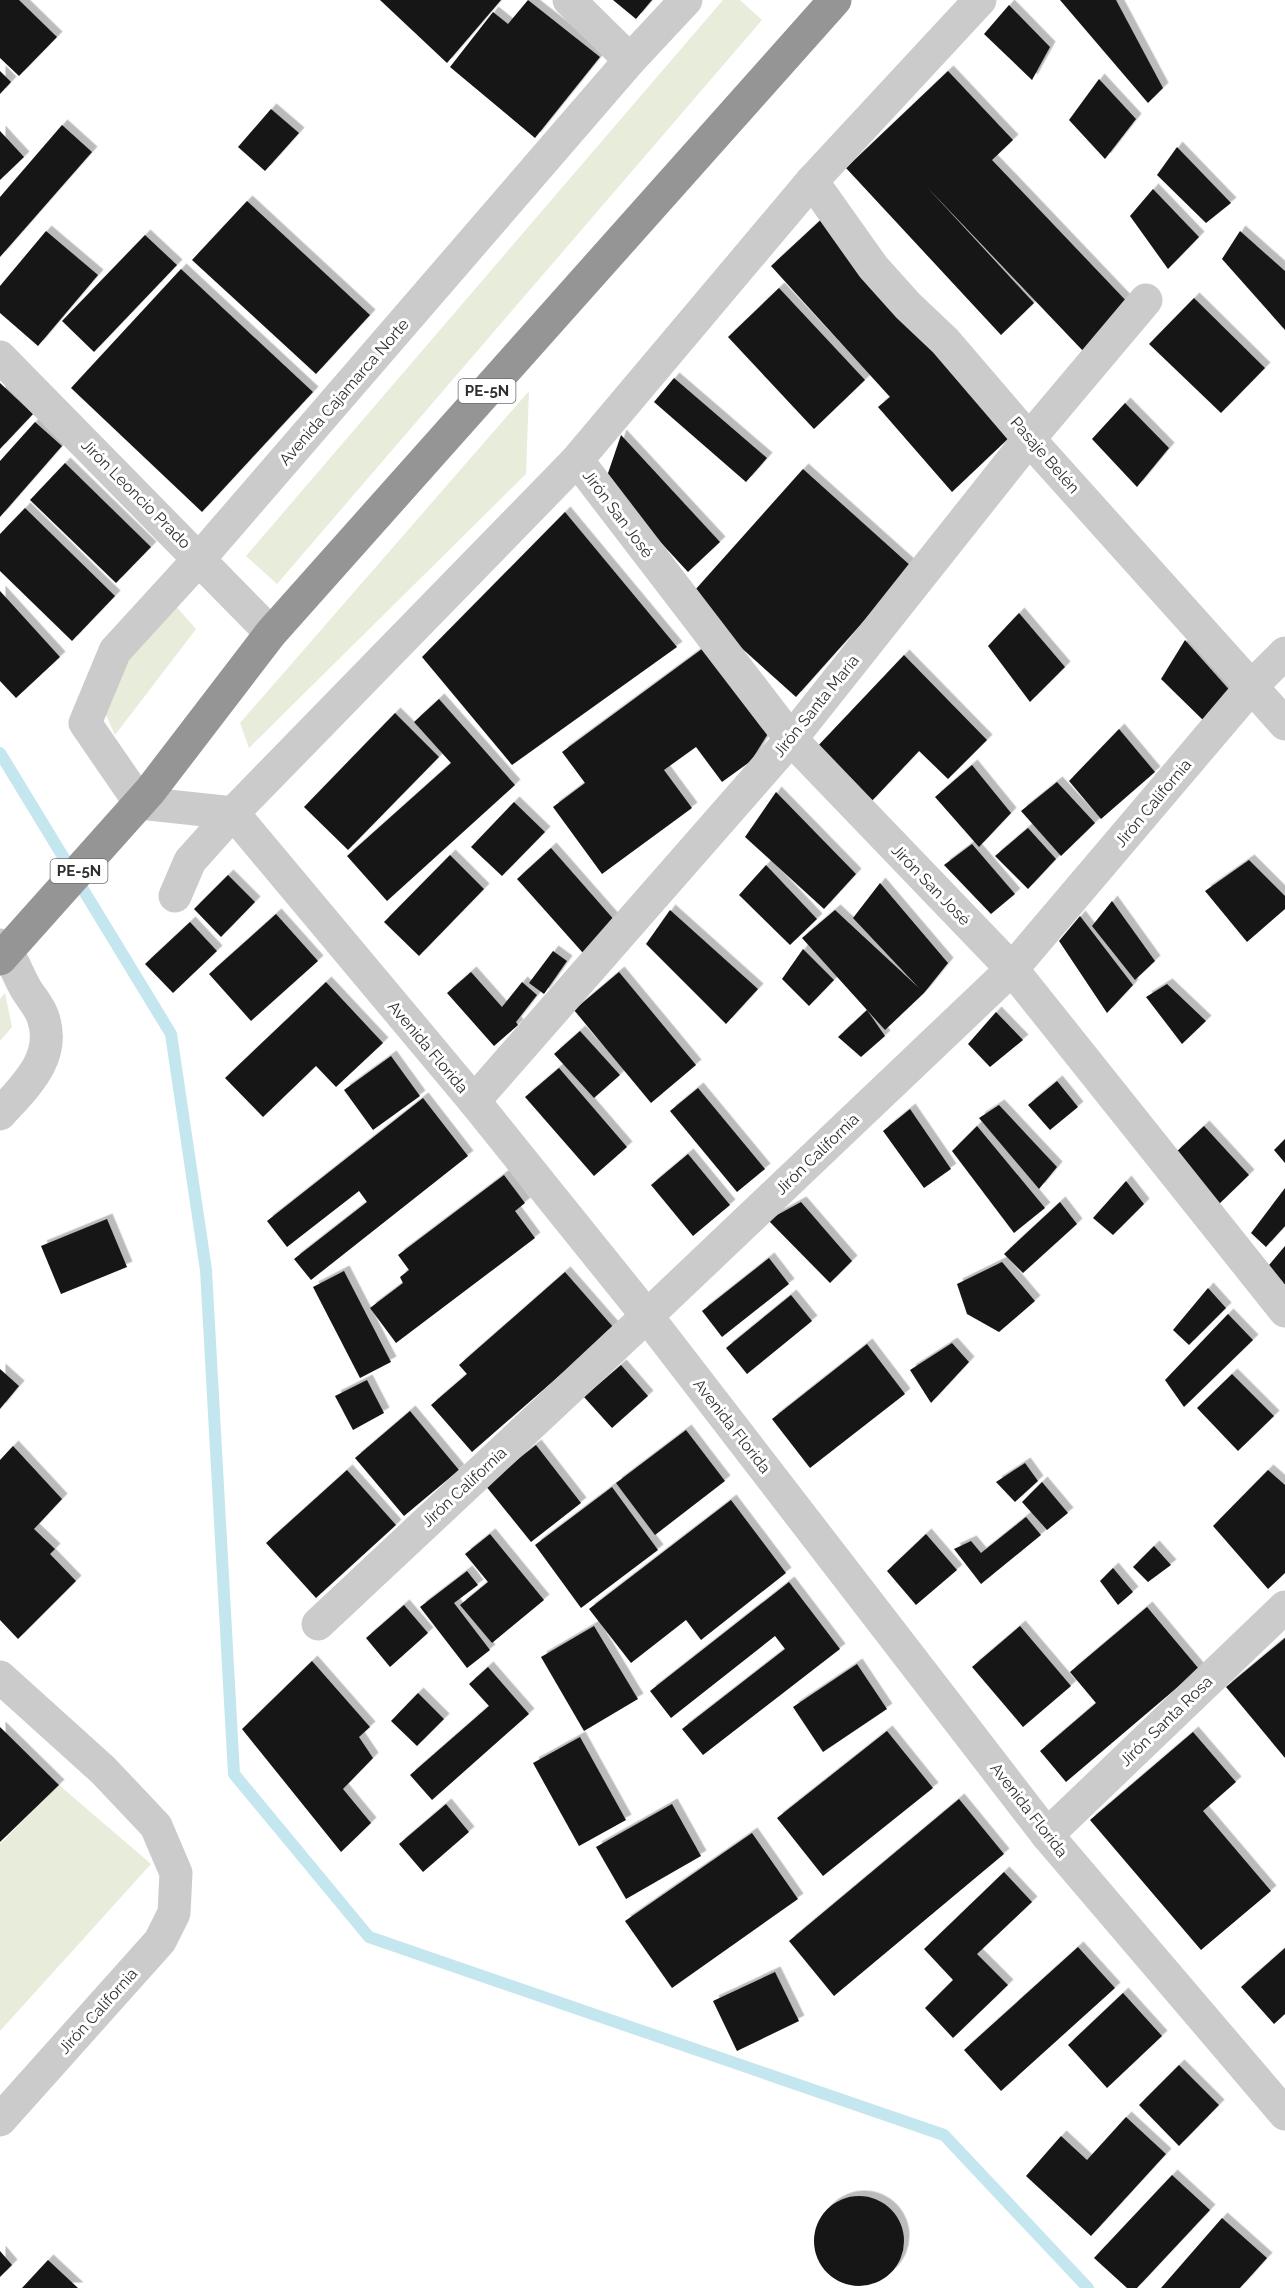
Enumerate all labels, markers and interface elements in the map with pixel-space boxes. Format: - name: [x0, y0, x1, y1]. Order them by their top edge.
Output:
- street label: Avenida Cajamarca Norte: [275, 315, 413, 469]
- road number: PE-5N: [458, 379, 516, 403]
- street label: Pasaje Belén: [1007, 413, 1083, 497]
- street label: Jirón Leoncio Prado: [77, 435, 195, 553]
- street label: Jirón San José: [579, 466, 657, 562]
- street label: Jirón Santa María: [769, 651, 863, 761]
- street label: Jirón California: [1111, 755, 1195, 851]
- street label: Jirón San José: [888, 841, 974, 929]
- road number: PE-5N: [50, 859, 107, 883]
- street label: Avenida Florida: [384, 997, 472, 1097]
- street label: Jirón California: [771, 1109, 863, 1199]
- street label: Avenida Florida: [689, 1375, 775, 1477]
- street label: Jirón California: [418, 1443, 510, 1531]
- street label: Jirón Santa Rosa: [1116, 1672, 1216, 1770]
- street label: Avenida Florida: [986, 1759, 1072, 1861]
- street label: Jirón California: [55, 1964, 141, 2058]

